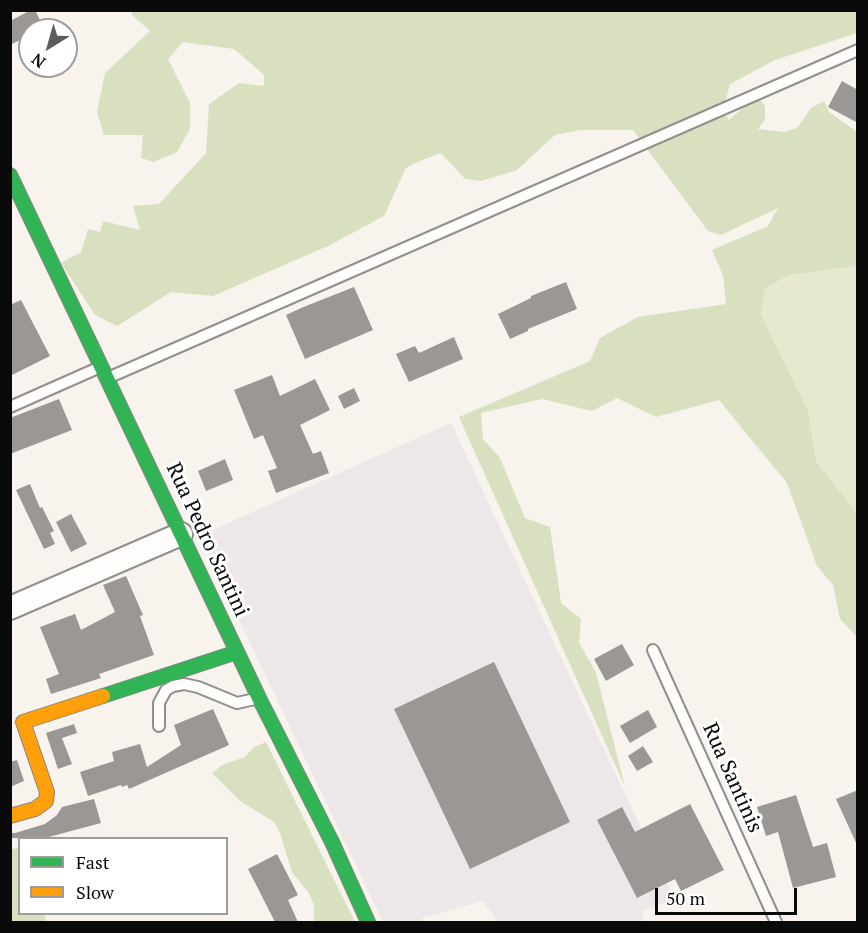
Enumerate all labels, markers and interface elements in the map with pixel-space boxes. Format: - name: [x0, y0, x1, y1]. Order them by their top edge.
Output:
- north arrow: [18, 18, 78, 78]
- text: N: [27, 48, 50, 73]
- street label: Rua Pedro Santini: [160, 459, 254, 621]
- street label: Rua Santinis: [697, 719, 767, 837]
- legend: [18, 837, 228, 915]
- text: Fast: [76, 850, 109, 874]
- scale bar: [658, 876, 800, 914]
- text: Slow: [76, 880, 114, 904]
- text: 50 m: [666, 886, 705, 910]

